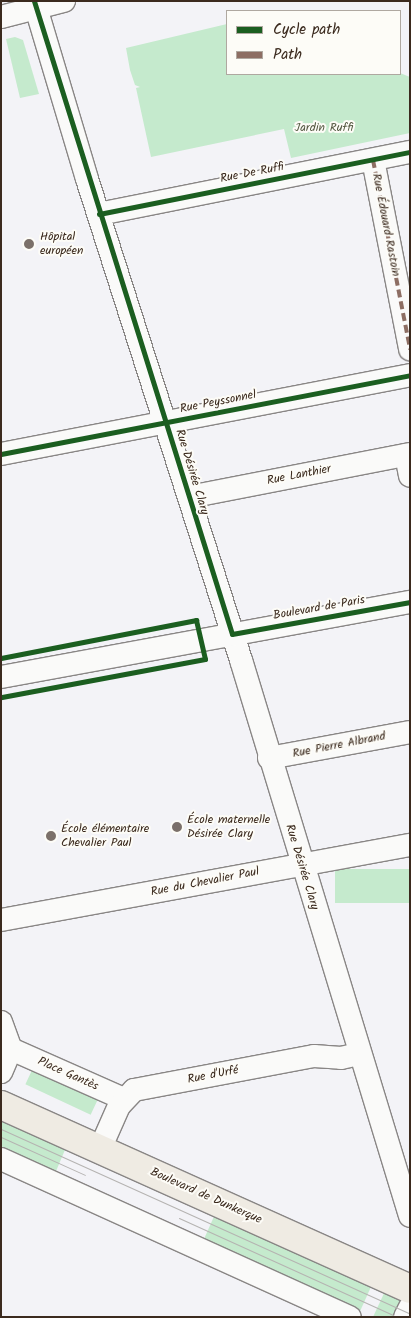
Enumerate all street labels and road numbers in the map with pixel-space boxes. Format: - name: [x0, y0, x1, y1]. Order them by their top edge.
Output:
- street label: Rue De Ruffi: [219, 160, 285, 186]
- street label: Rue Édouard Rastoin: [369, 172, 403, 278]
- street label: Rue Peyssonnel: [179, 388, 257, 416]
- street label: Rue Désirée Clary: [172, 427, 212, 517]
- street label: Rue Lanthier: [266, 462, 332, 488]
- street label: Boulevard de Paris: [272, 593, 366, 623]
- street label: Rue Pierre Albrand: [291, 729, 387, 761]
- street label: Rue Désirée Clary: [282, 822, 322, 912]
- street label: Rue du Chevalier Paul: [150, 864, 260, 900]
- street label: Place Gantès: [35, 1054, 101, 1094]
- street label: Rue d'Urfé: [186, 1063, 240, 1087]
- street label: Boulevard de Dunkerque: [148, 1165, 264, 1227]

